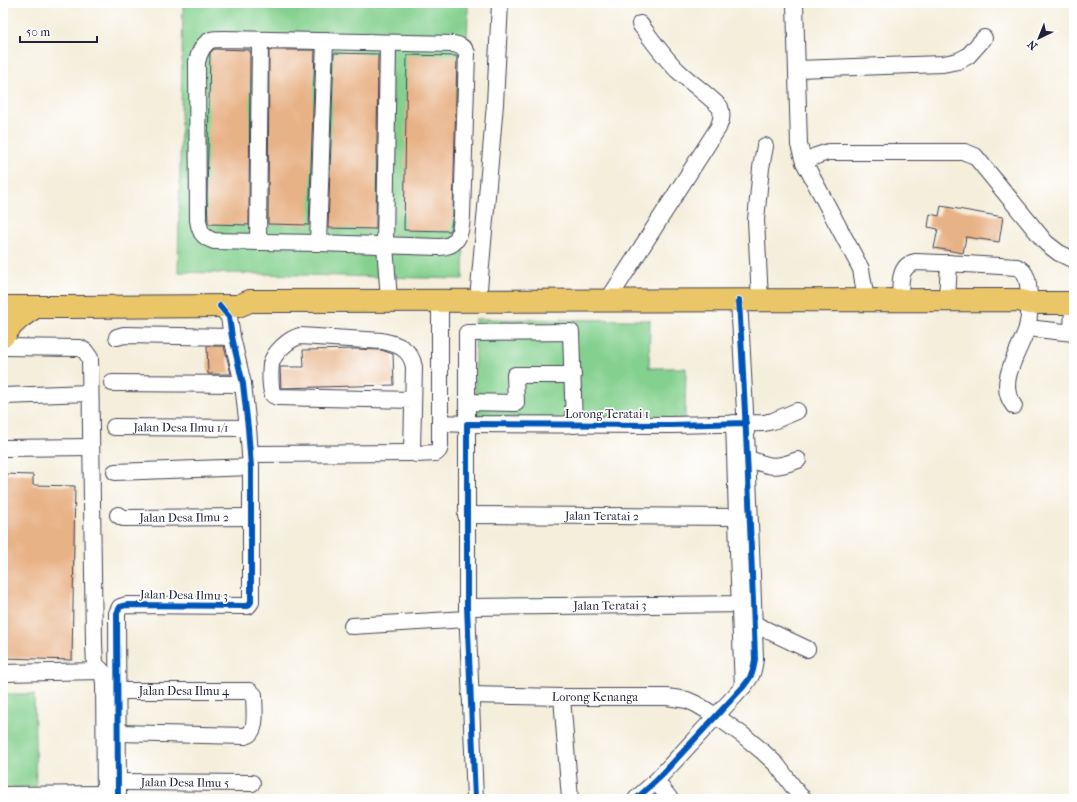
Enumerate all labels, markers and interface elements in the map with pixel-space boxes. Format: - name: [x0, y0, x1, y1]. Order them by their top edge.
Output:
- scale bar: [20, 18, 97, 44]
- north arrow: [1019, 18, 1059, 58]
- text: 50 m: [26, 25, 50, 39]
- text: N: [1025, 37, 1040, 53]
- street label: Lorong Teratai 1: [565, 407, 649, 421]
- street label: Jalan Desa Ilmu 1/1: [133, 420, 228, 435]
- street label: Jalan Teratai 2: [564, 509, 639, 523]
- street label: Jalan Desa Ilmu 2: [138, 510, 229, 525]
- street label: Jalan Desa Ilmu 3: [139, 587, 228, 603]
- street label: Jalan Teratai 3: [572, 598, 647, 613]
- street label: Jalan Desa Ilmu 4: [138, 684, 230, 698]
- street label: Lorong Kenanga: [552, 690, 639, 704]
- street label: Jalan Desa Ilmu 5: [140, 775, 229, 790]

